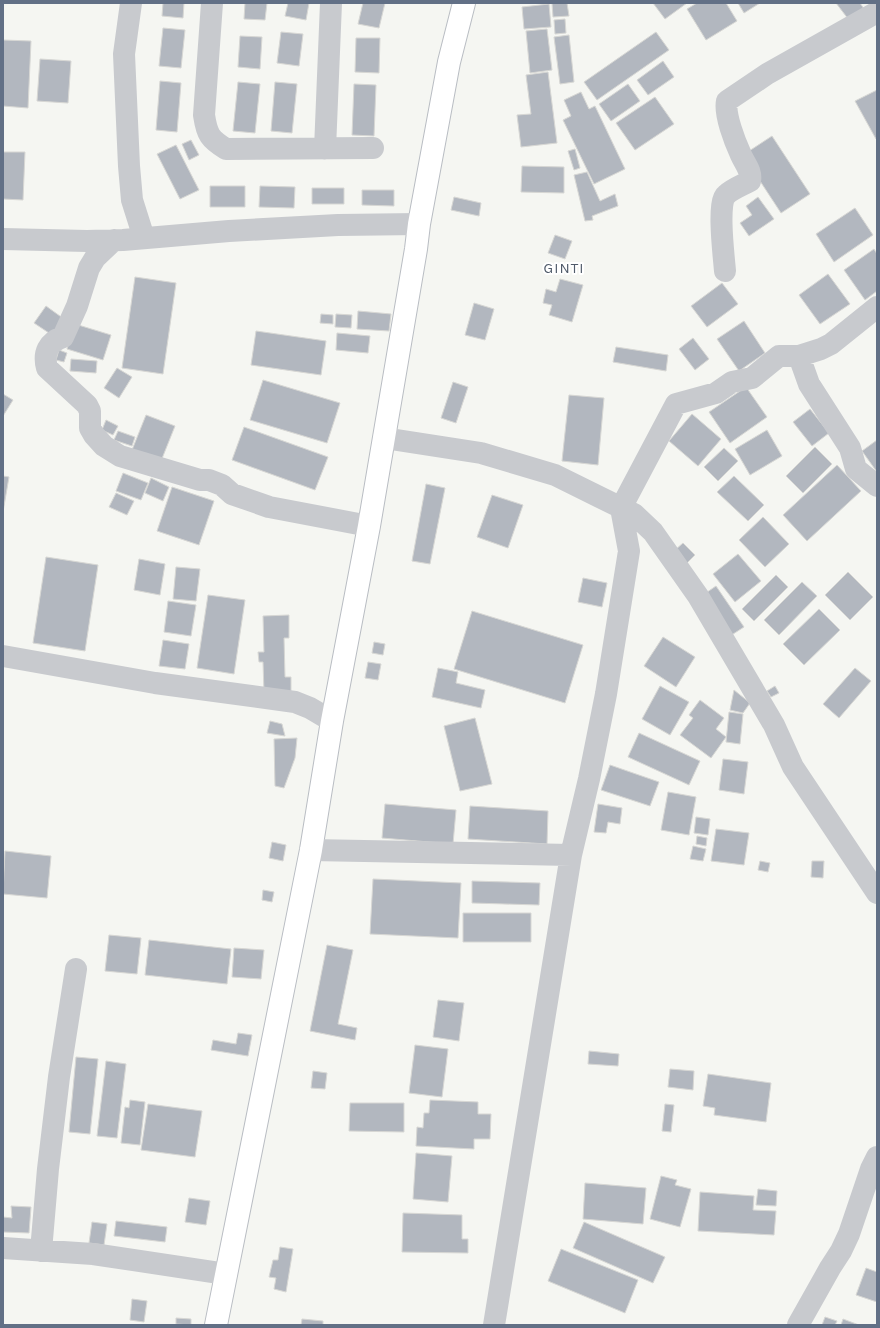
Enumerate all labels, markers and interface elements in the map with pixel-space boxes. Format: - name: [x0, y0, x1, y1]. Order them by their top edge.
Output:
- district label: GINTI: [544, 259, 584, 277]

